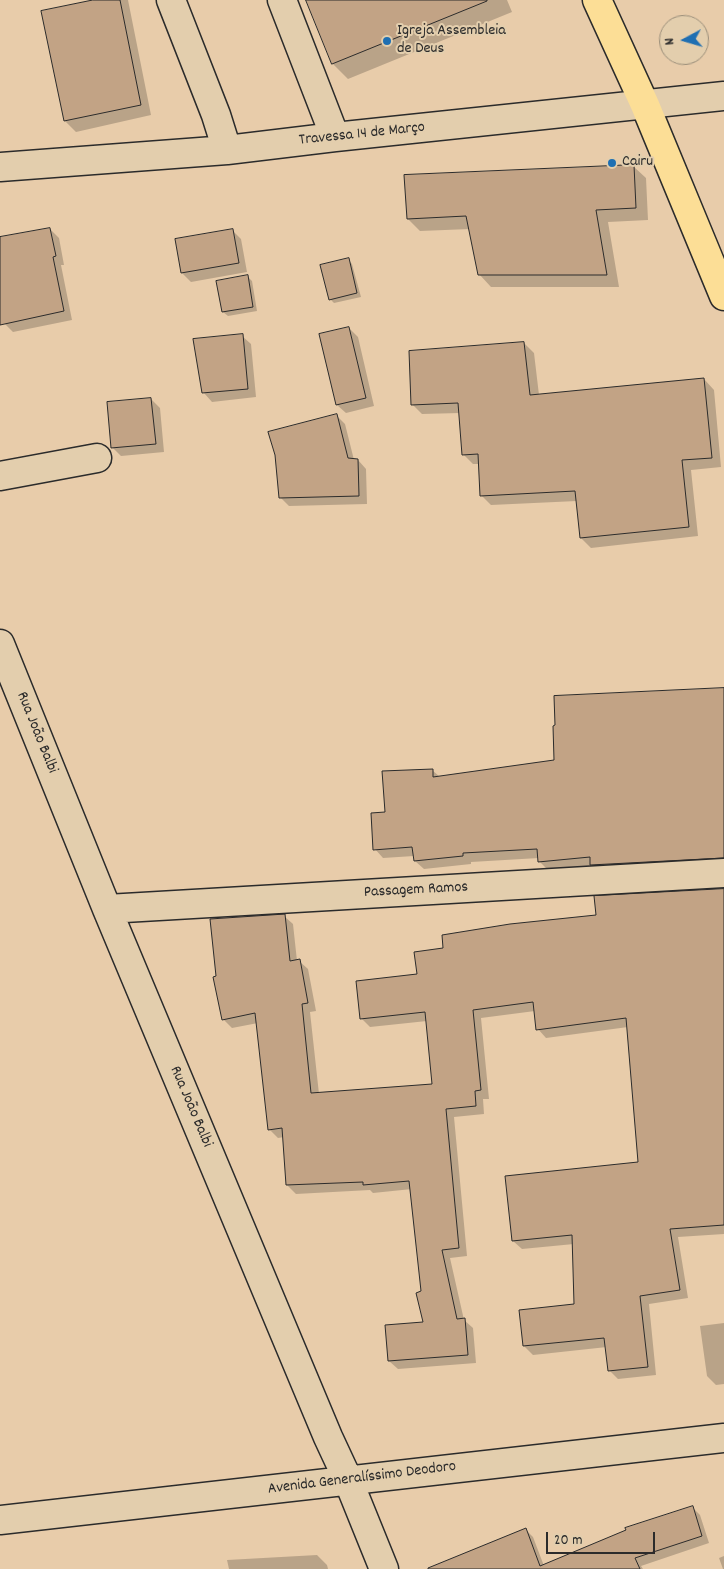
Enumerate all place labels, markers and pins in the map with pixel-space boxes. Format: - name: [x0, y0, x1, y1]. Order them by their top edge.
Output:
- place label: Igreja Assembleia de Deus: [397, 22, 506, 60]
- marker: Igreja Assembleia de Deus: [381, 35, 393, 47]
- place label: Cairu: [622, 153, 653, 173]
- marker: Cairu: [606, 157, 618, 169]

